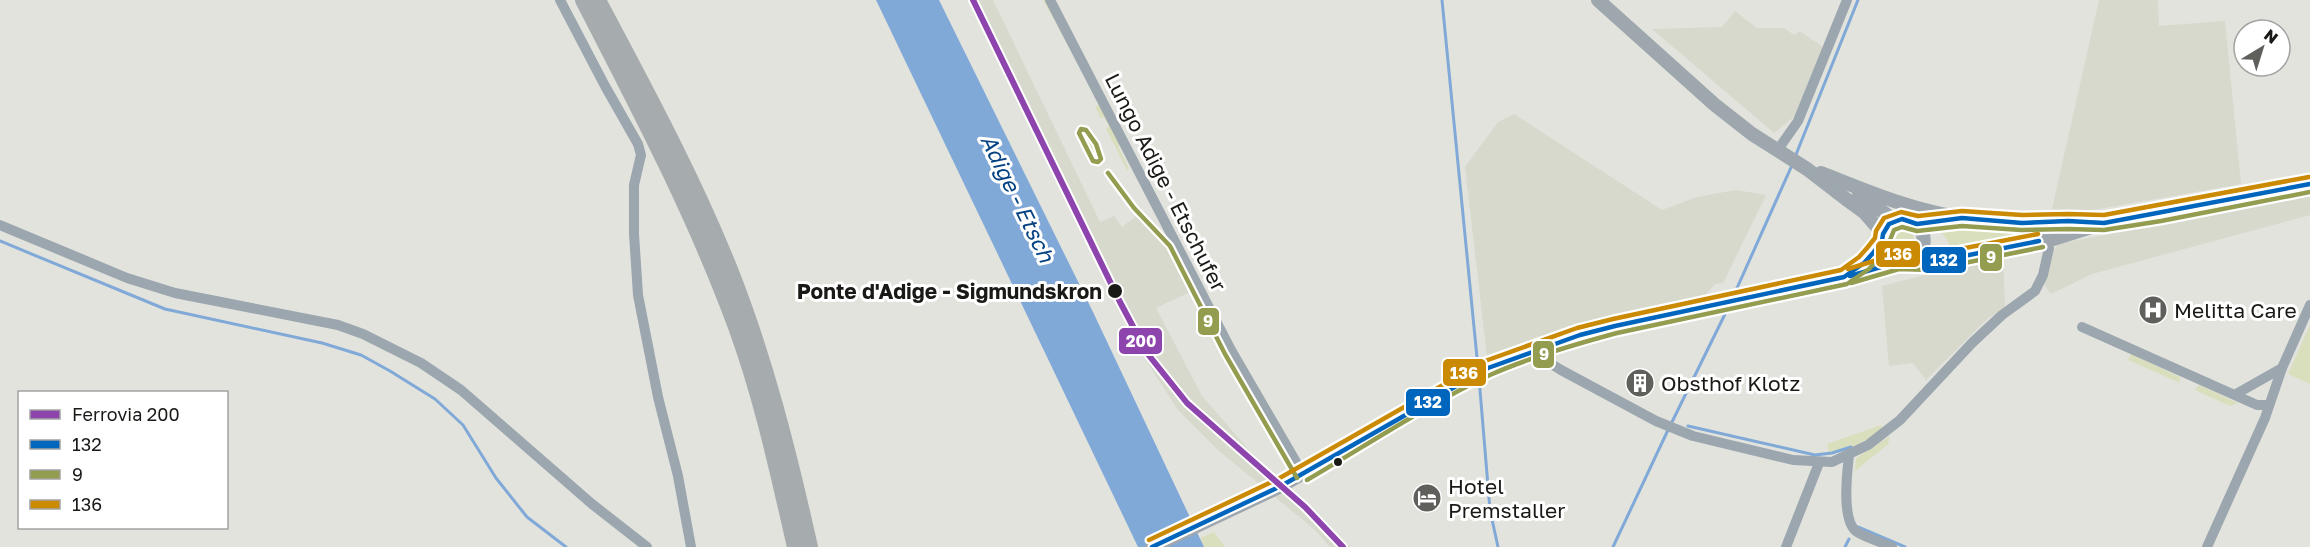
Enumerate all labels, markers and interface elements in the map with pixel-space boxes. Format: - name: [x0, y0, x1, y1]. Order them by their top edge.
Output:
- north arrow: [2232, 18, 2292, 78]
- text: N: [2260, 25, 2282, 48]
- street label: Lungo Adige - Etschufer: [1100, 69, 1232, 295]
- water label: Adige - Etsch: [975, 130, 1061, 268]
- line badge: 136: [1875, 240, 1921, 268]
- line badge: 9: [1979, 243, 2003, 272]
- text: 136: [1884, 244, 1912, 264]
- line badge: 132: [1921, 246, 1967, 274]
- text: 9: [1986, 247, 1996, 267]
- text: 132: [1930, 250, 1958, 270]
- place label: Ponte d'Adige - Sigmundskron: [797, 278, 1102, 304]
- marker: Ponte d'Adige - Sigmundskron: [1106, 282, 1124, 300]
- hospital icon: Melitta Care: [2137, 294, 2169, 326]
- place label: Melitta Care: [2174, 297, 2297, 323]
- line badge: 9: [1197, 307, 1220, 336]
- text: 9: [1203, 311, 1213, 331]
- line badge: 200: [1118, 327, 1163, 355]
- text: 200: [1126, 331, 1156, 351]
- line badge: 9: [1532, 340, 1555, 369]
- text: 9: [1539, 344, 1549, 364]
- line badge: 136: [1442, 358, 1487, 387]
- text: 136: [1450, 363, 1478, 383]
- building icon: Obsthof Klotz: [1624, 367, 1656, 399]
- place label: Obsthof Klotz: [1661, 370, 1800, 396]
- line badge: 132: [1405, 388, 1451, 417]
- legend: [18, 391, 228, 529]
- text: 132: [1414, 392, 1442, 412]
- text: Ferrovia 200: [72, 403, 180, 425]
- text: 132: [72, 433, 102, 455]
- unlabelled marker: [1332, 456, 1344, 468]
- text: 9: [72, 463, 83, 485]
- place label: Hotel Premstaller: [1448, 473, 1566, 523]
- hotel icon: Hotel Premstaller: [1411, 482, 1443, 514]
- text: 136: [72, 493, 102, 515]

